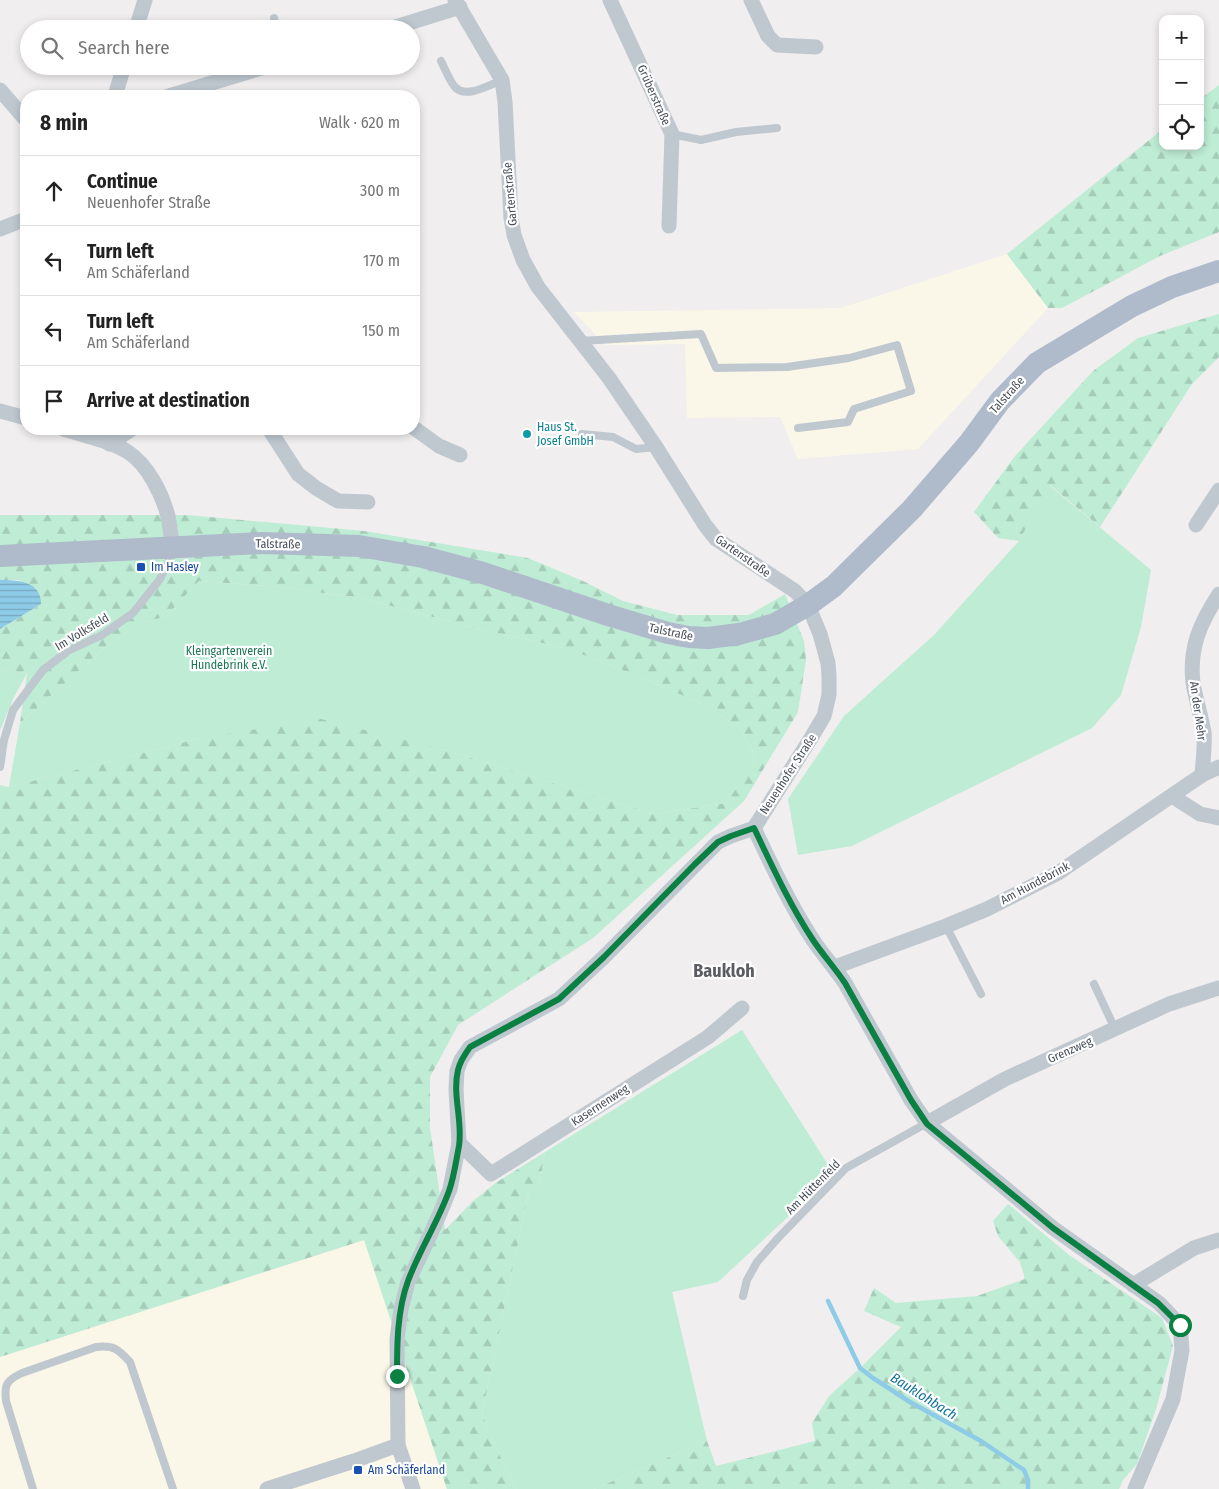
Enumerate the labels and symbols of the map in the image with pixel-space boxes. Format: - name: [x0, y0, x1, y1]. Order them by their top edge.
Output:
- street label: Grüberstraße: [634, 63, 674, 127]
- street label: Gartenstraße: [500, 161, 520, 227]
- street label: Talstraße: [987, 374, 1027, 416]
- place label: Haus St. Josef GmbH: [537, 420, 594, 448]
- marker: Haus St. Josef GmbH: [521, 428, 533, 440]
- street label: Gartenstraße: [713, 532, 773, 580]
- street label: Talstraße: [255, 537, 301, 551]
- place label: Im Hasley: [151, 560, 199, 574]
- marker: Im Hasley: [135, 561, 147, 573]
- street label: Im Volksfeld: [53, 611, 111, 653]
- street label: Talstraße: [648, 620, 695, 644]
- park label: Kleingartenverein Hundebrink e.V.: [186, 644, 272, 672]
- street label: An der Mehr: [1187, 680, 1209, 742]
- street label: Neuenhofer Straße: [757, 731, 819, 817]
- street label: Am Hundebrink: [998, 859, 1072, 907]
- district label: Baukloh: [693, 960, 755, 982]
- street label: Grenzweg: [1046, 1034, 1095, 1066]
- street label: Kasernenweg: [569, 1081, 631, 1129]
- street label: Am Hüttenfeld: [783, 1157, 843, 1217]
- route start: [1169, 1314, 1192, 1337]
- route end: [386, 1365, 409, 1388]
- water label: Bauklohbach: [887, 1369, 960, 1424]
- place label: Am Schäferland: [368, 1463, 445, 1477]
- marker: Am Schäferland: [352, 1464, 364, 1476]

